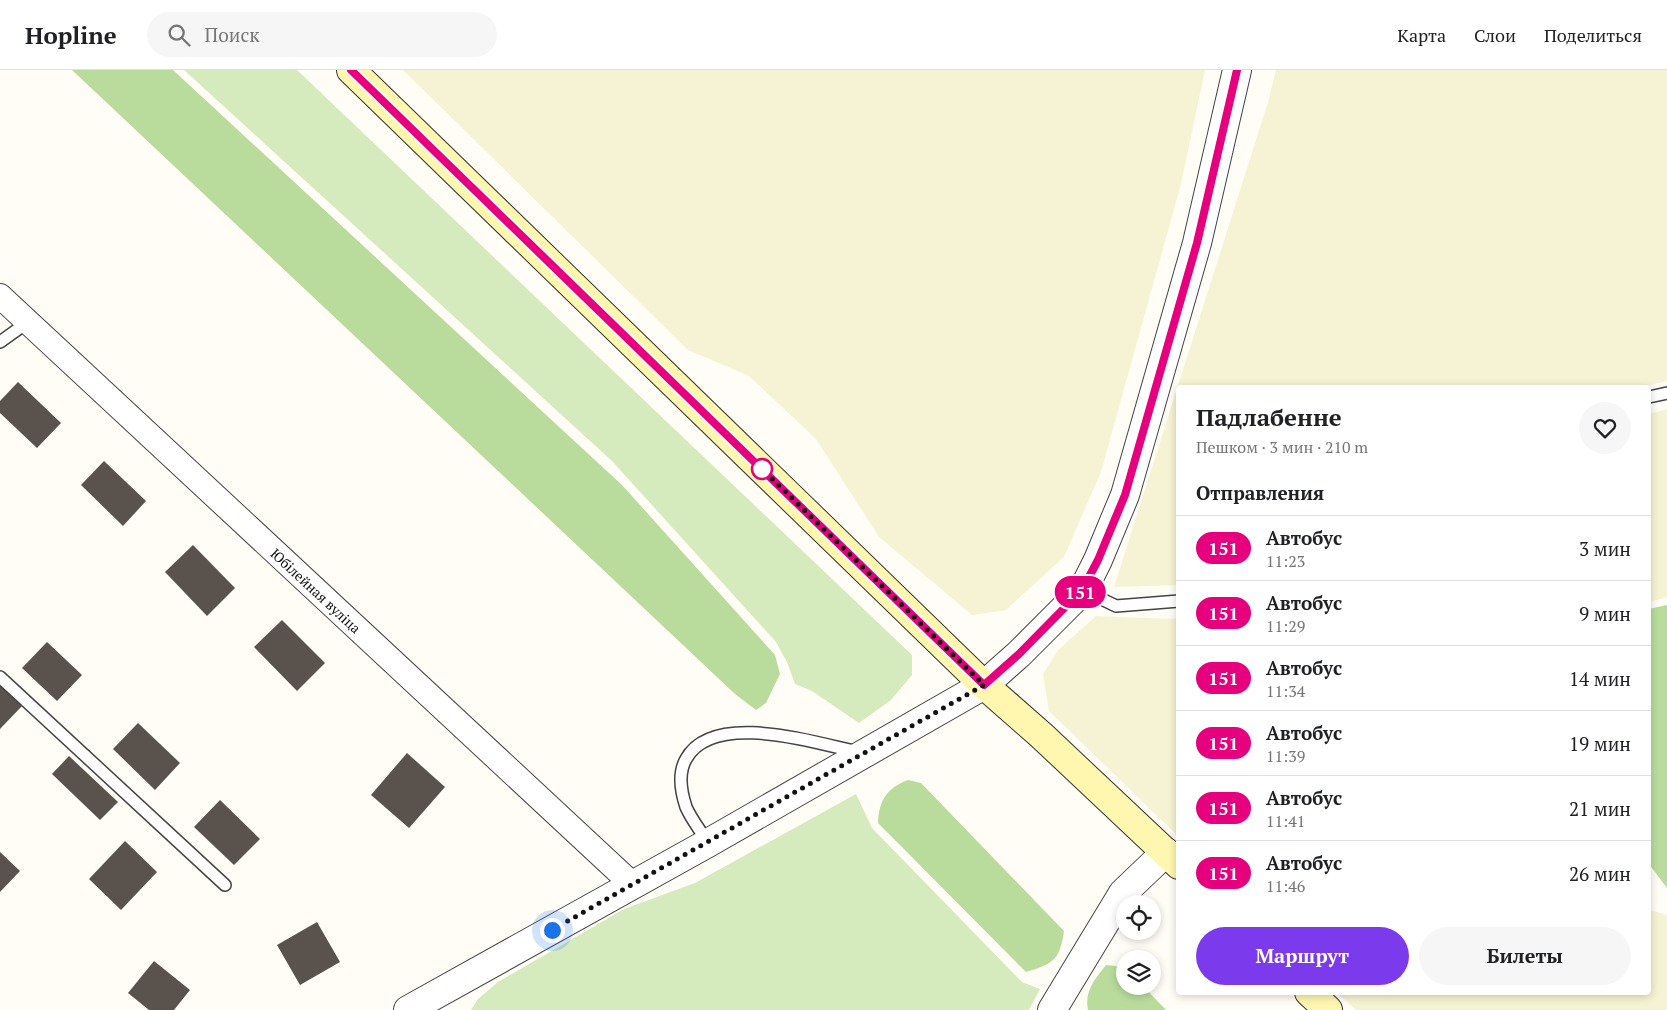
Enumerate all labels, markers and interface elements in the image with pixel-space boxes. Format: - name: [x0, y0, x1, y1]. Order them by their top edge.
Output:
- search box: [147, 12, 497, 57]
- text: Hopline: [25, 19, 117, 51]
- icon: search: [165, 21, 193, 49]
- text: Поиск: [205, 22, 260, 47]
- text: Карта: [1397, 23, 1446, 47]
- text: Слои: [1474, 23, 1516, 47]
- text: Поделиться: [1544, 23, 1642, 47]
- text: Падлабенне: [1196, 401, 1342, 433]
- button: heart: [1579, 402, 1631, 454]
- text: Пешком · 3 мин · 210 m: [1196, 436, 1368, 458]
- unlabelled marker: [751, 458, 773, 480]
- text: Отправления: [1196, 480, 1324, 505]
- text: Автобус: [1266, 525, 1342, 550]
- text: 151: [1208, 536, 1239, 560]
- text: 3 мин: [1579, 536, 1631, 561]
- street label: Юбілейная вуліца: [267, 544, 365, 637]
- text: 11:23: [1266, 550, 1305, 572]
- line badge: 151: [1051, 576, 1109, 608]
- text: 151: [1065, 580, 1095, 604]
- text: Автобус: [1266, 590, 1342, 615]
- text: 151: [1208, 601, 1239, 625]
- text: 9 мин: [1579, 601, 1631, 626]
- text: 11:29: [1266, 615, 1305, 637]
- text: Автобус: [1266, 655, 1342, 680]
- text: 151: [1208, 666, 1239, 690]
- text: 14 мин: [1569, 666, 1631, 691]
- text: 11:34: [1266, 680, 1305, 702]
- text: Автобус: [1266, 720, 1342, 745]
- text: 151: [1208, 731, 1239, 755]
- text: 19 мин: [1569, 731, 1631, 756]
- text: 11:39: [1266, 745, 1305, 767]
- text: Автобус: [1266, 785, 1342, 810]
- text: 151: [1208, 796, 1239, 820]
- text: 21 мин: [1569, 796, 1631, 821]
- text: 11:41: [1266, 810, 1305, 832]
- text: Автобус: [1266, 850, 1342, 875]
- text: 151: [1208, 861, 1239, 885]
- text: 26 мин: [1569, 861, 1631, 886]
- text: 11:46: [1266, 875, 1305, 897]
- map controls: [1116, 895, 1161, 995]
- button: locate: [1116, 895, 1161, 940]
- your location: [540, 918, 565, 943]
- button: Маршрут: [1196, 927, 1409, 985]
- button: Билеты: [1419, 927, 1631, 985]
- button: layers: [1116, 950, 1161, 995]

